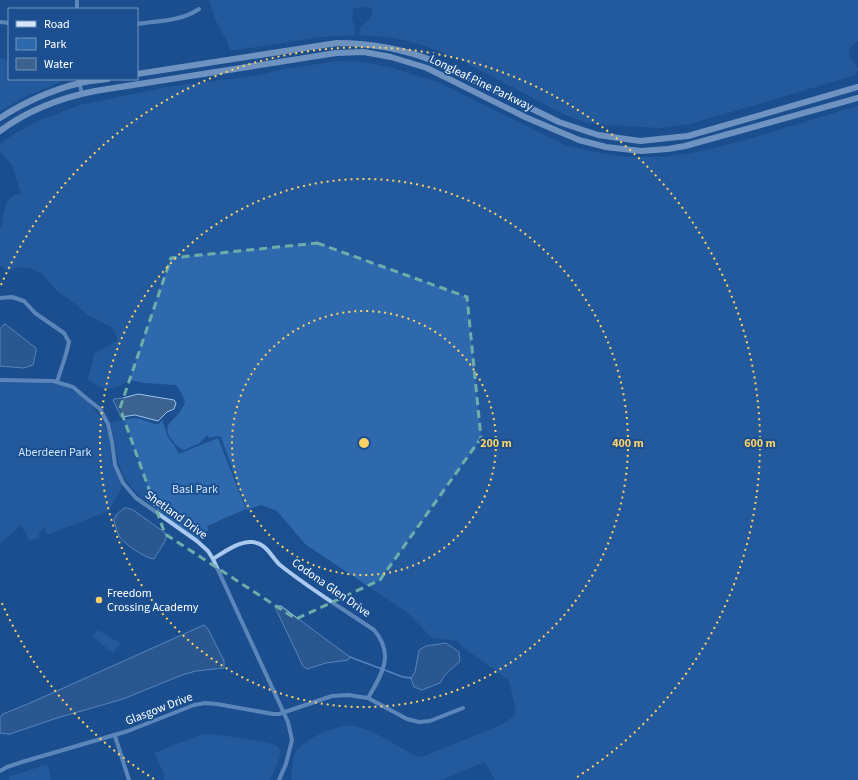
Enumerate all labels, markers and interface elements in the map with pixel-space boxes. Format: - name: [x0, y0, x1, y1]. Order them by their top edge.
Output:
- legend: [8, 8, 138, 80]
- text: Road: [44, 16, 70, 33]
- text: Park: [44, 36, 66, 53]
- street label: Longleaf Pine Parkway: [427, 51, 536, 116]
- text: Water: [44, 56, 74, 73]
- text: 200 m: [480, 435, 512, 452]
- text: 400 m: [612, 435, 644, 452]
- text: 600 m: [744, 435, 776, 452]
- centre of rings: [357, 436, 371, 450]
- park label: Aberdeen Park: [18, 444, 92, 461]
- park label: Basl Park: [172, 481, 218, 498]
- street label: Shetland Drive: [141, 486, 211, 544]
- street label: Codona Glen Drive: [288, 554, 374, 622]
- place label: Freedom Crossing Academy: [107, 585, 199, 616]
- marker: Freedom Crossing Academy: [94, 595, 104, 605]
- street label: Glasgow Drive: [123, 688, 195, 730]

